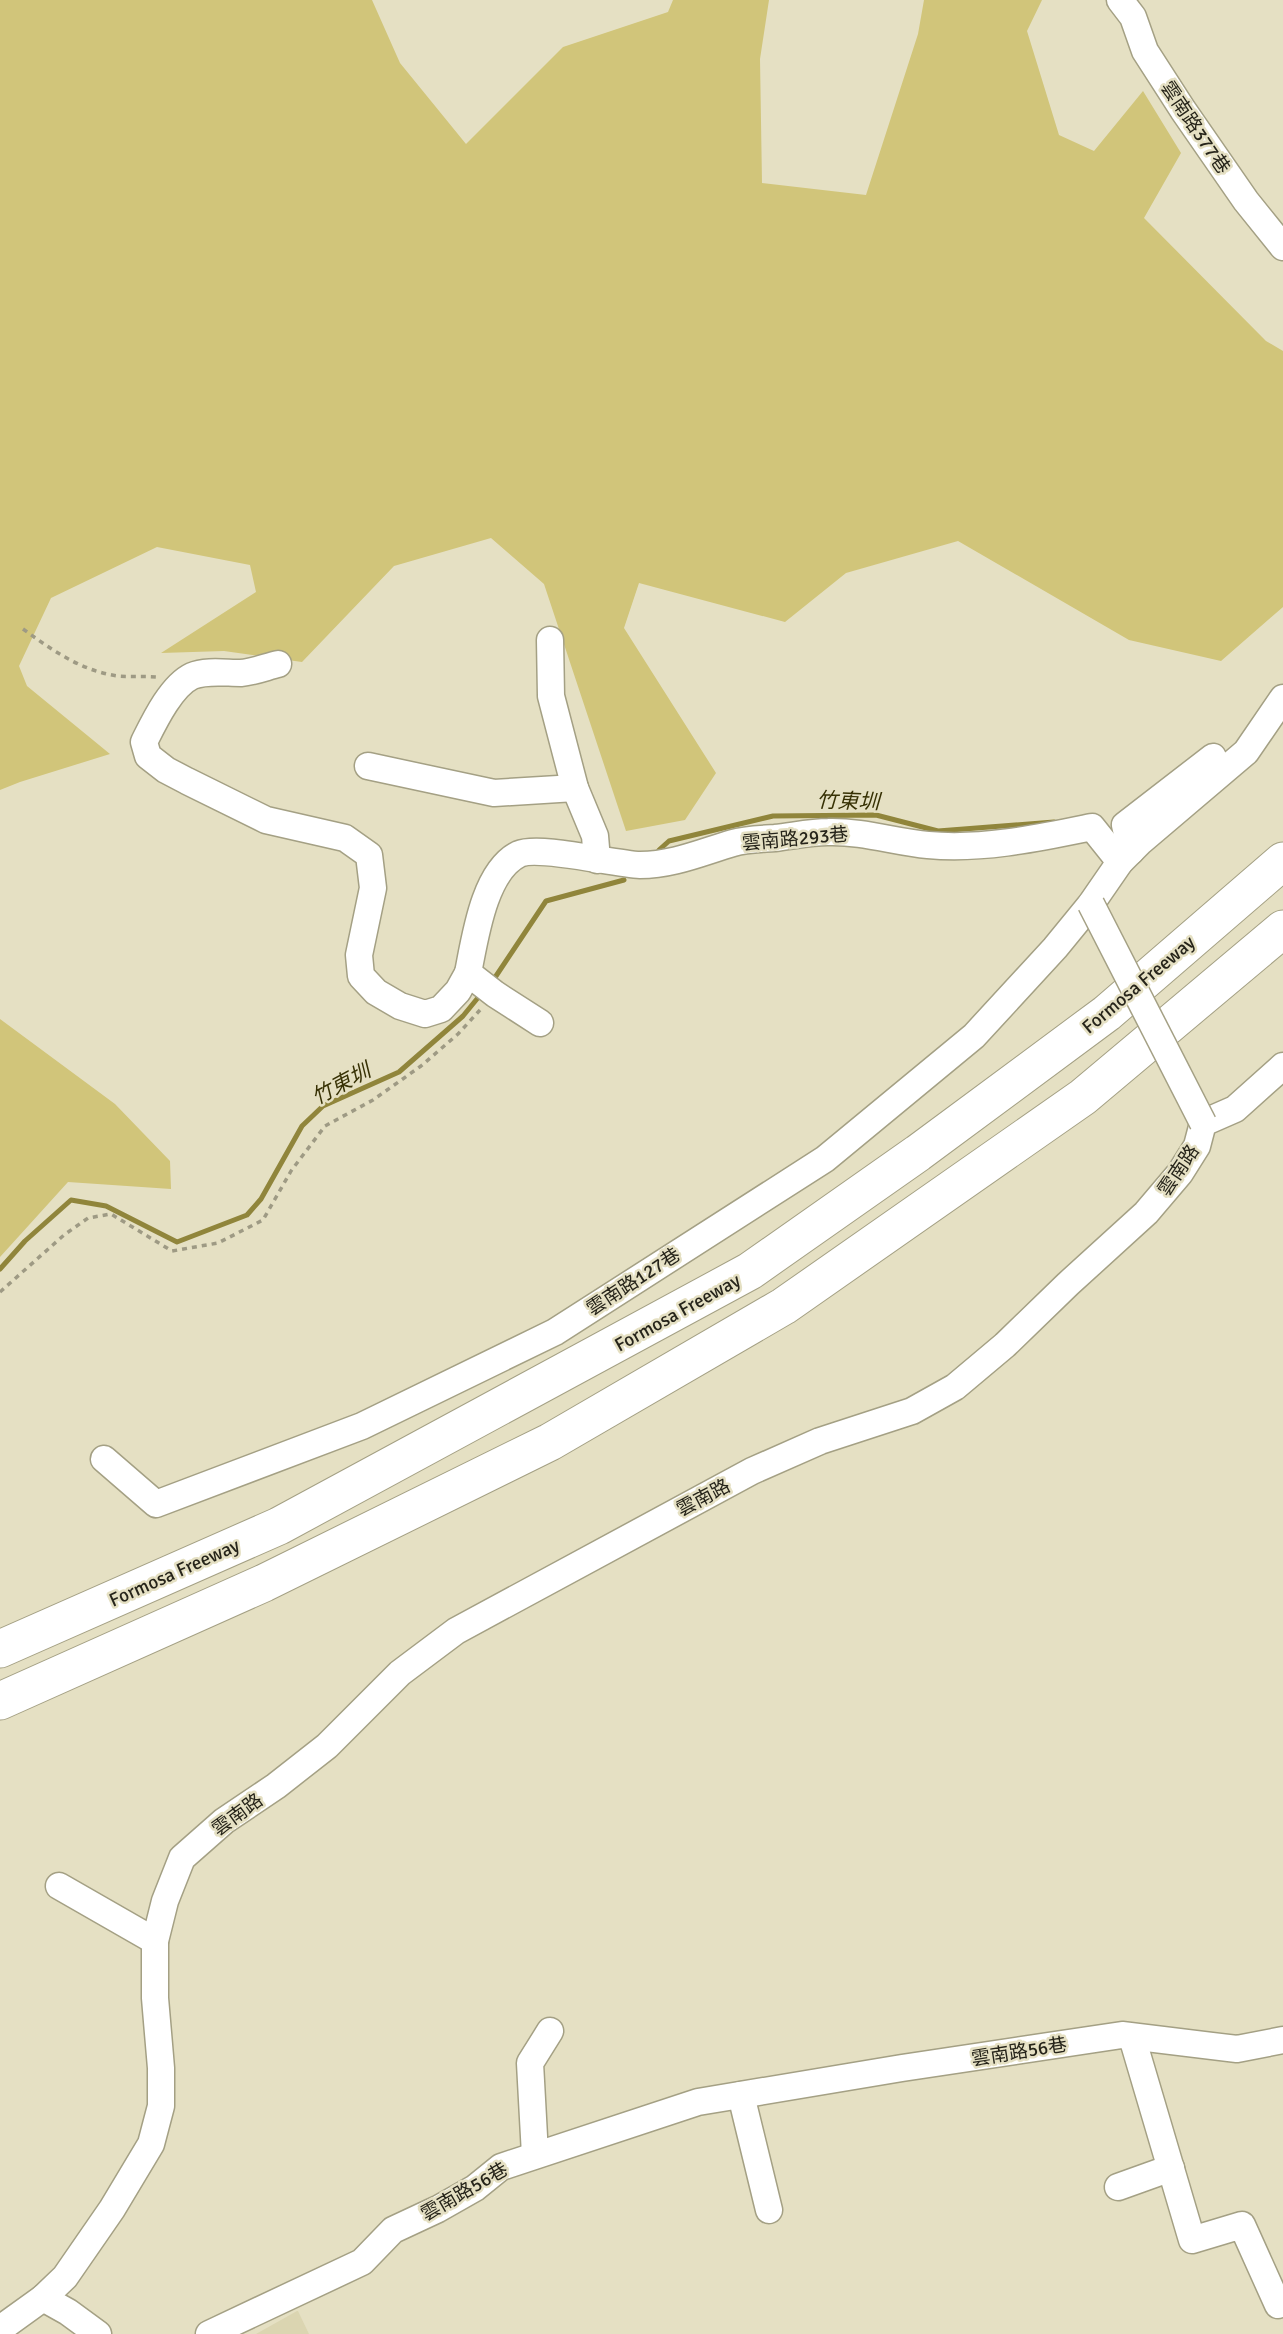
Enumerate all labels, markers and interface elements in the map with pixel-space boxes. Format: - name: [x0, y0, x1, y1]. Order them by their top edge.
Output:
- street label: 雲南路377巷: [1155, 77, 1235, 179]
- water label: 竹東圳: [816, 787, 883, 815]
- street label: 雲南路293巷: [741, 822, 849, 856]
- street label: Formosa Freeway: [1077, 930, 1200, 1039]
- water label: 竹東圳: [307, 1056, 378, 1110]
- street label: 雲南路: [1153, 1140, 1205, 1201]
- street label: 雲南路127巷: [582, 1243, 685, 1321]
- street label: Formosa Freeway: [610, 1268, 745, 1357]
- street label: 雲南路: [673, 1474, 734, 1522]
- street label: Formosa Freeway: [106, 1533, 243, 1612]
- street label: 雲南路: [207, 1788, 268, 1841]
- street label: 雲南路56巷: [970, 2033, 1069, 2071]
- street label: 雲南路56巷: [417, 2157, 512, 2226]

